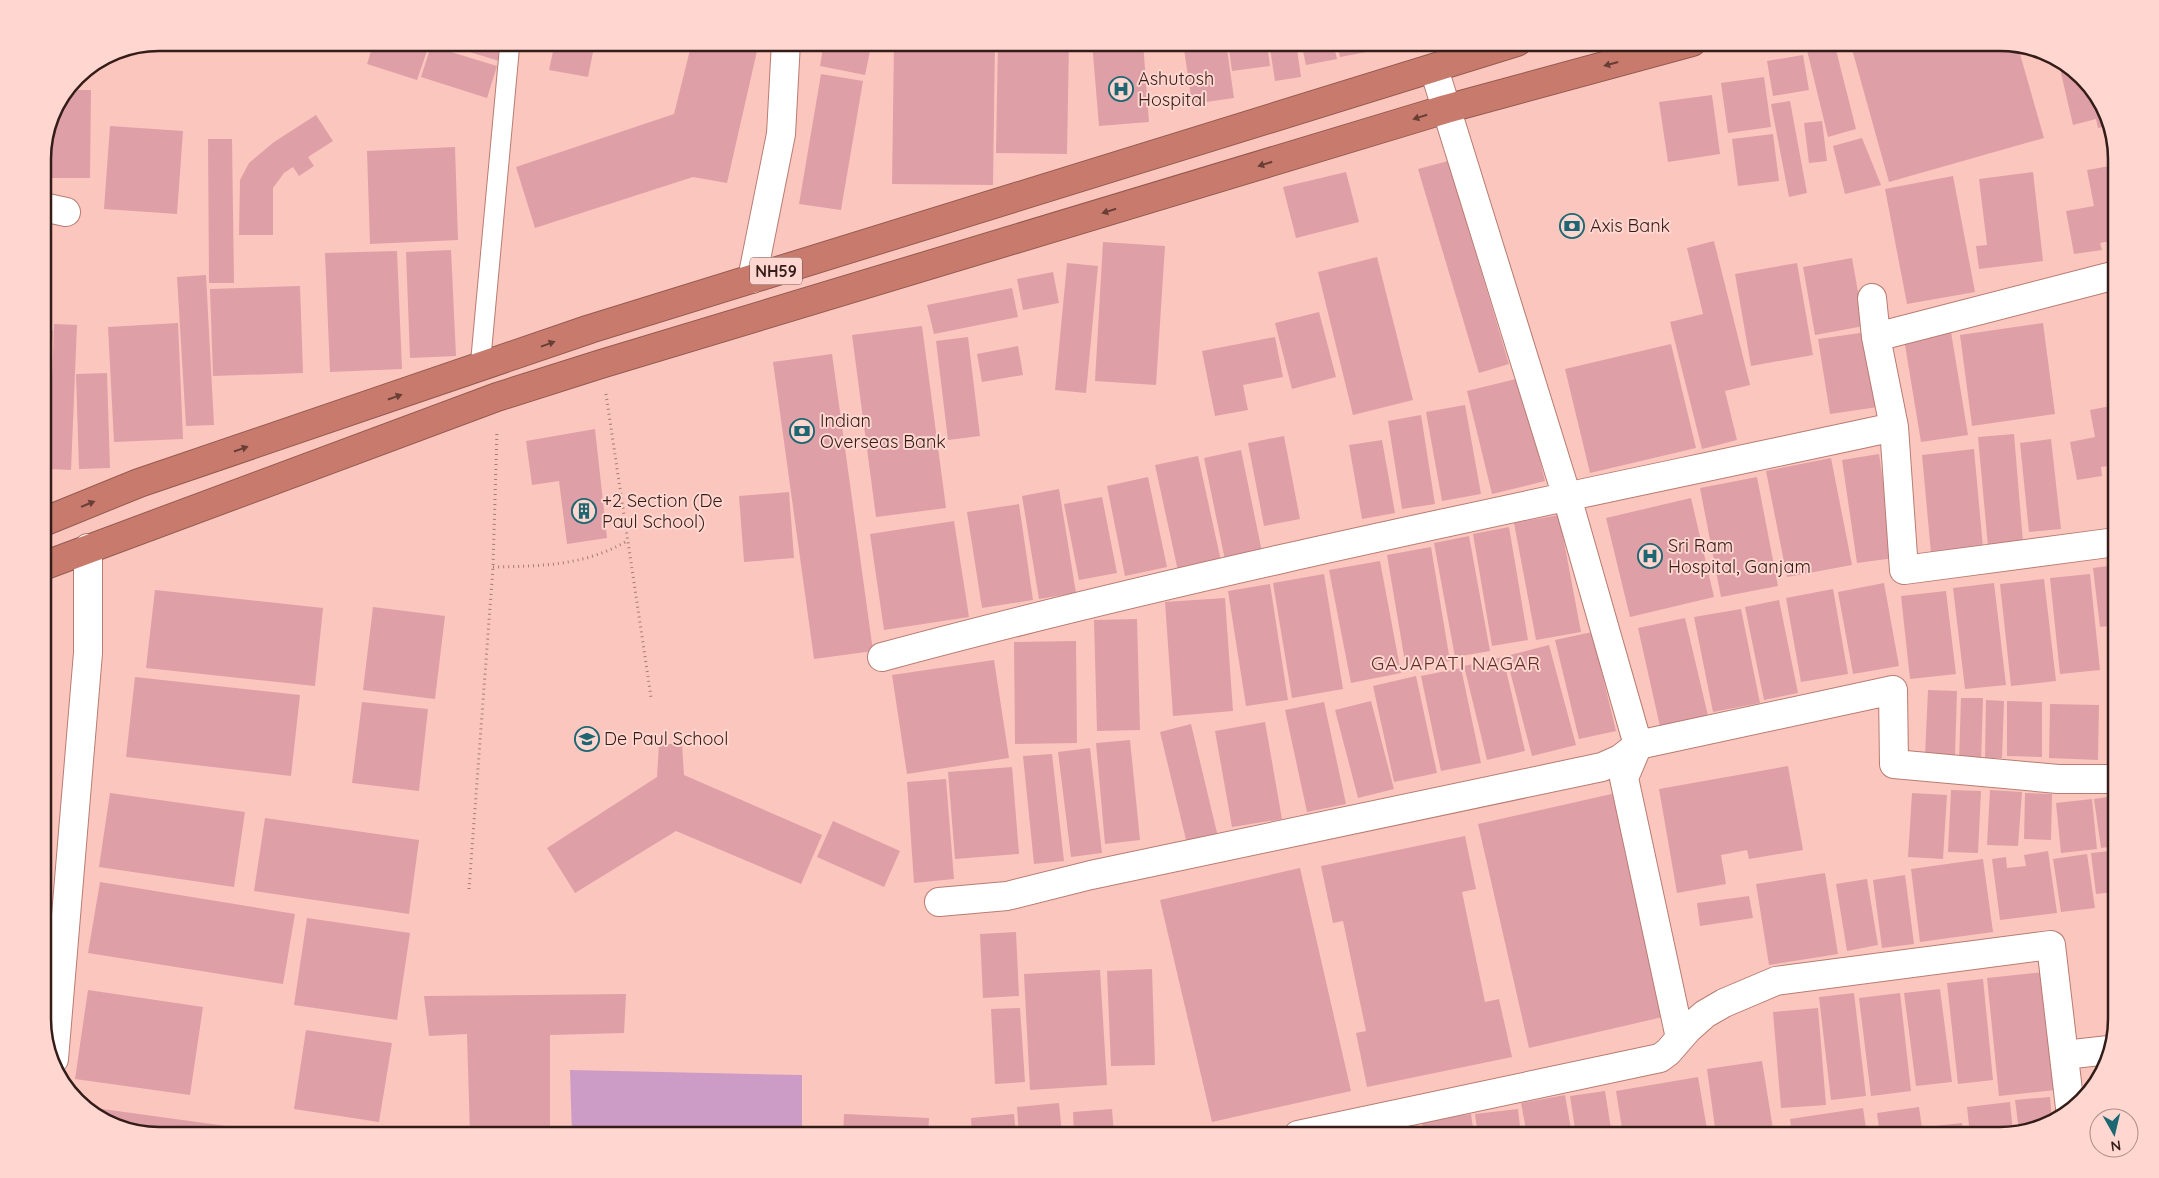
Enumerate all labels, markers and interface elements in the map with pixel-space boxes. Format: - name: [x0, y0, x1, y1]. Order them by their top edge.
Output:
- one-way arrow: [1603, 61, 1618, 69]
- place label: Ashutosh Hospital: [1138, 67, 1214, 111]
- hospital icon: Ashutosh Hospital: [1108, 76, 1134, 102]
- one-way arrow: [1413, 113, 1428, 121]
- one-way arrow: [1257, 160, 1272, 168]
- one-way arrow: [1102, 207, 1117, 215]
- bank icon: Axis Bank: [1559, 213, 1585, 239]
- place label: Axis Bank: [1590, 214, 1670, 237]
- road number: NH59: [750, 258, 802, 284]
- one-way arrow: [541, 340, 556, 347]
- one-way arrow: [387, 393, 402, 400]
- place label: Indian Overseas Bank: [820, 409, 946, 453]
- bank icon: Indian Overseas Bank: [789, 418, 815, 444]
- one-way arrow: [233, 444, 248, 452]
- place label: +2 Section (De Paul School): [602, 489, 723, 533]
- building icon: +2 Section (De Paul School): [571, 498, 597, 524]
- one-way arrow: [81, 499, 95, 507]
- place label: Sri Ram Hospital, Ganjam: [1668, 534, 1811, 578]
- hospital icon: Sri Ram Hospital, Ganjam: [1637, 543, 1663, 569]
- district label: GAJAPATI NAGAR: [1371, 651, 1541, 675]
- school or university icon: De Paul School: [574, 726, 600, 752]
- place label: De Paul School: [604, 727, 728, 750]
- north arrow: [2089, 1108, 2139, 1158]
- text: N: [2109, 1136, 2122, 1156]

